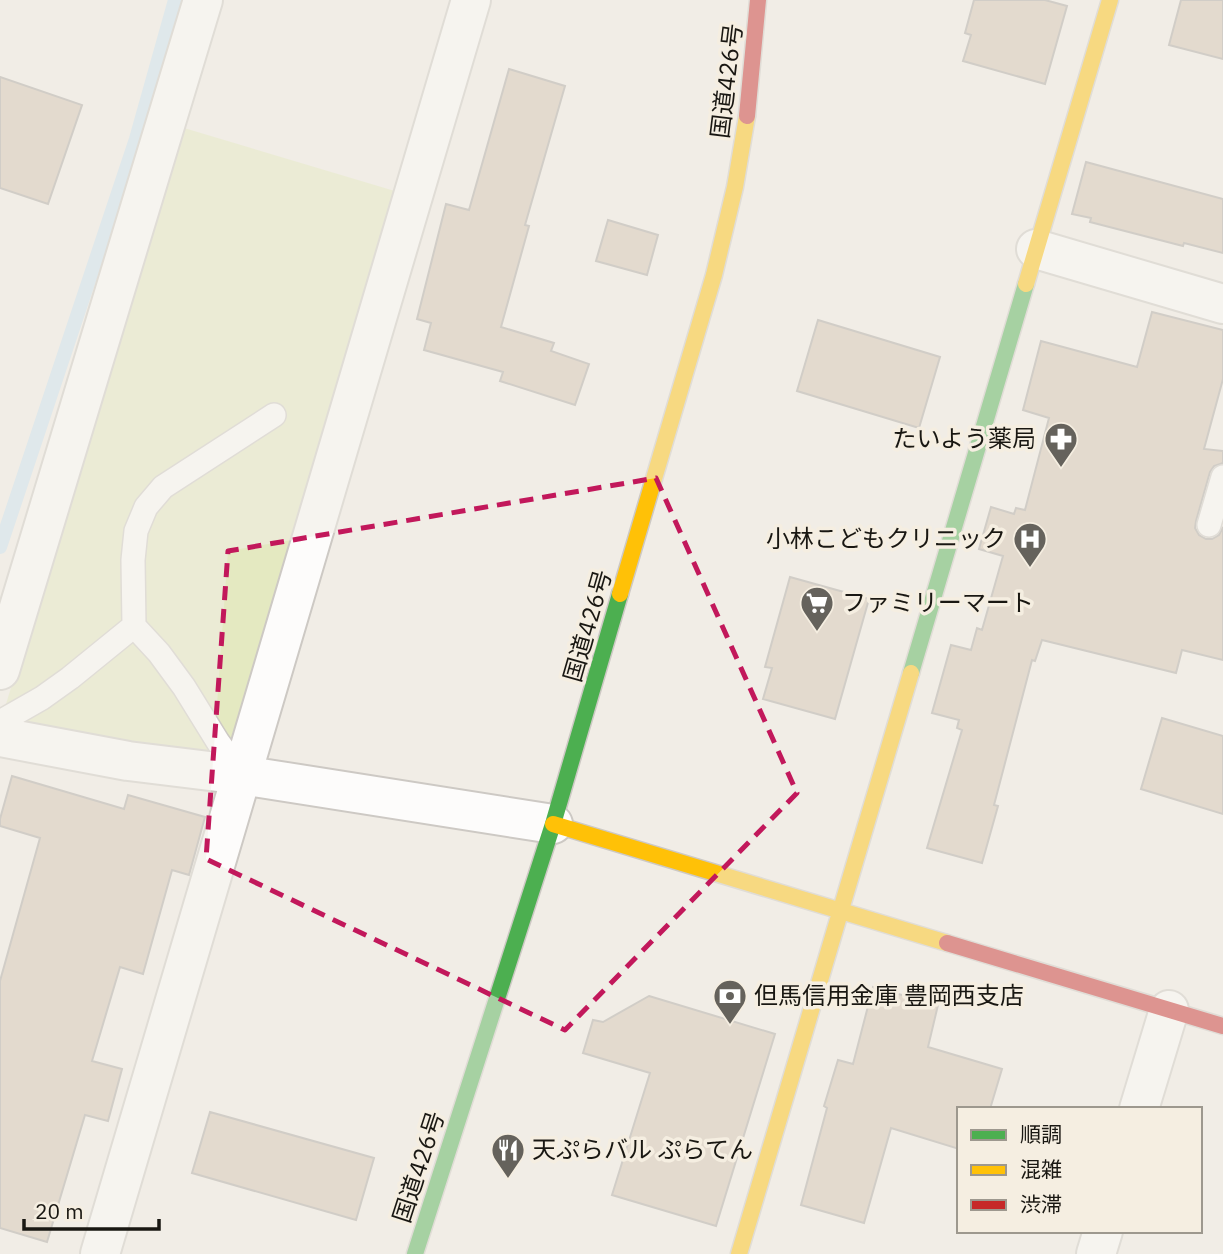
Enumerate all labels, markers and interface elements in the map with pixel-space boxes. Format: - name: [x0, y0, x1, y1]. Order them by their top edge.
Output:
- street label: 国道426号: [703, 22, 749, 140]
- pharmacy icon: たいよう薬局: [1042, 420, 1080, 469]
- place label: たいよう薬局: [892, 422, 1036, 454]
- hospital icon: 小林こどもクリニック: [1011, 520, 1049, 569]
- place label: 小林こどもクリニック: [766, 522, 1006, 554]
- street label: 国道426号: [556, 566, 618, 686]
- supermarket icon: ファミリーマート: [798, 584, 836, 633]
- place label: ファミリーマート: [842, 586, 1034, 618]
- bank icon: 但馬信用金庫 豊岡西支店: [711, 977, 749, 1026]
- place label: 但馬信用金庫 豊岡西支店: [754, 979, 1024, 1011]
- street label: 国道426号: [385, 1107, 451, 1226]
- legend: [957, 1107, 1202, 1233]
- text: 順調: [1020, 1120, 1062, 1148]
- restaurant icon: 天ぷらバル ぷらてん: [489, 1131, 527, 1180]
- place label: 天ぷらバル ぷらてん: [532, 1133, 753, 1165]
- text: 混雑: [1020, 1155, 1062, 1183]
- scale bar: [24, 1188, 159, 1232]
- text: 渋滞: [1020, 1190, 1062, 1218]
- text: 20 m: [35, 1197, 84, 1225]

